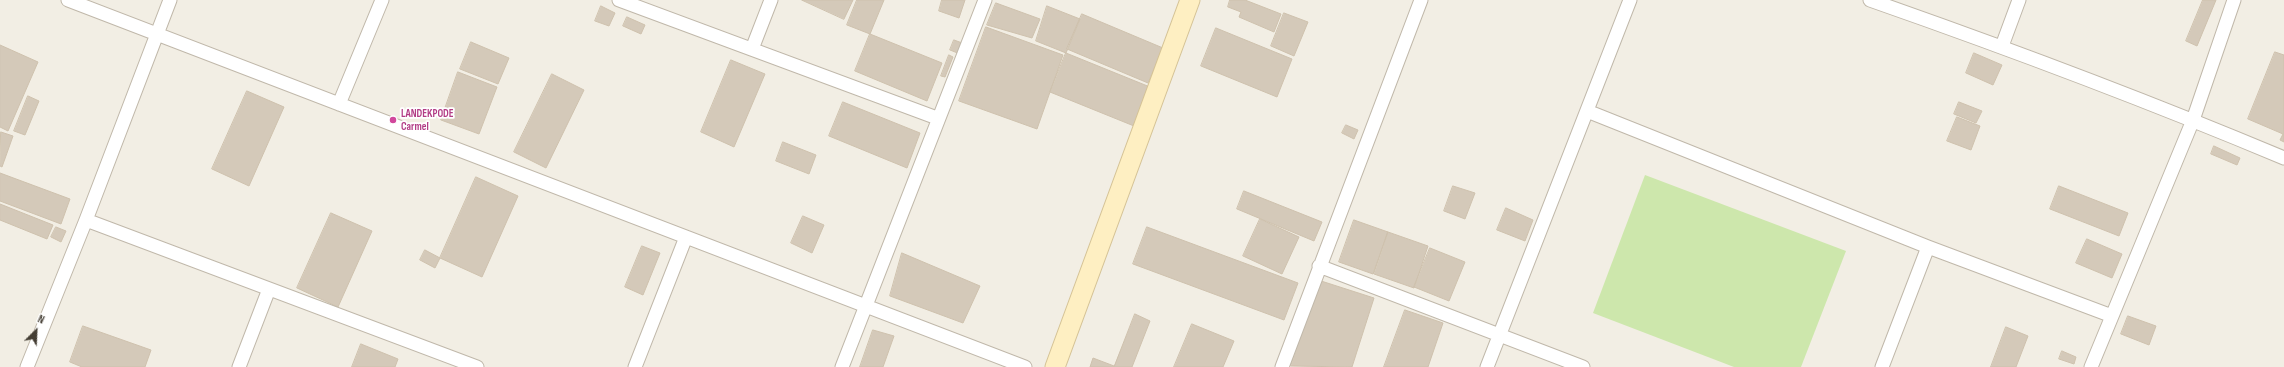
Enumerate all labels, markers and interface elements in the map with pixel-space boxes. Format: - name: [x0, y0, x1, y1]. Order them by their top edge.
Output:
- place label: LANDEKPODE Carmel: [401, 107, 454, 133]
- marker: LANDEKPODE Carmel: [388, 115, 398, 125]
- north arrow: [16, 311, 56, 351]
- text: N: [36, 312, 46, 327]

